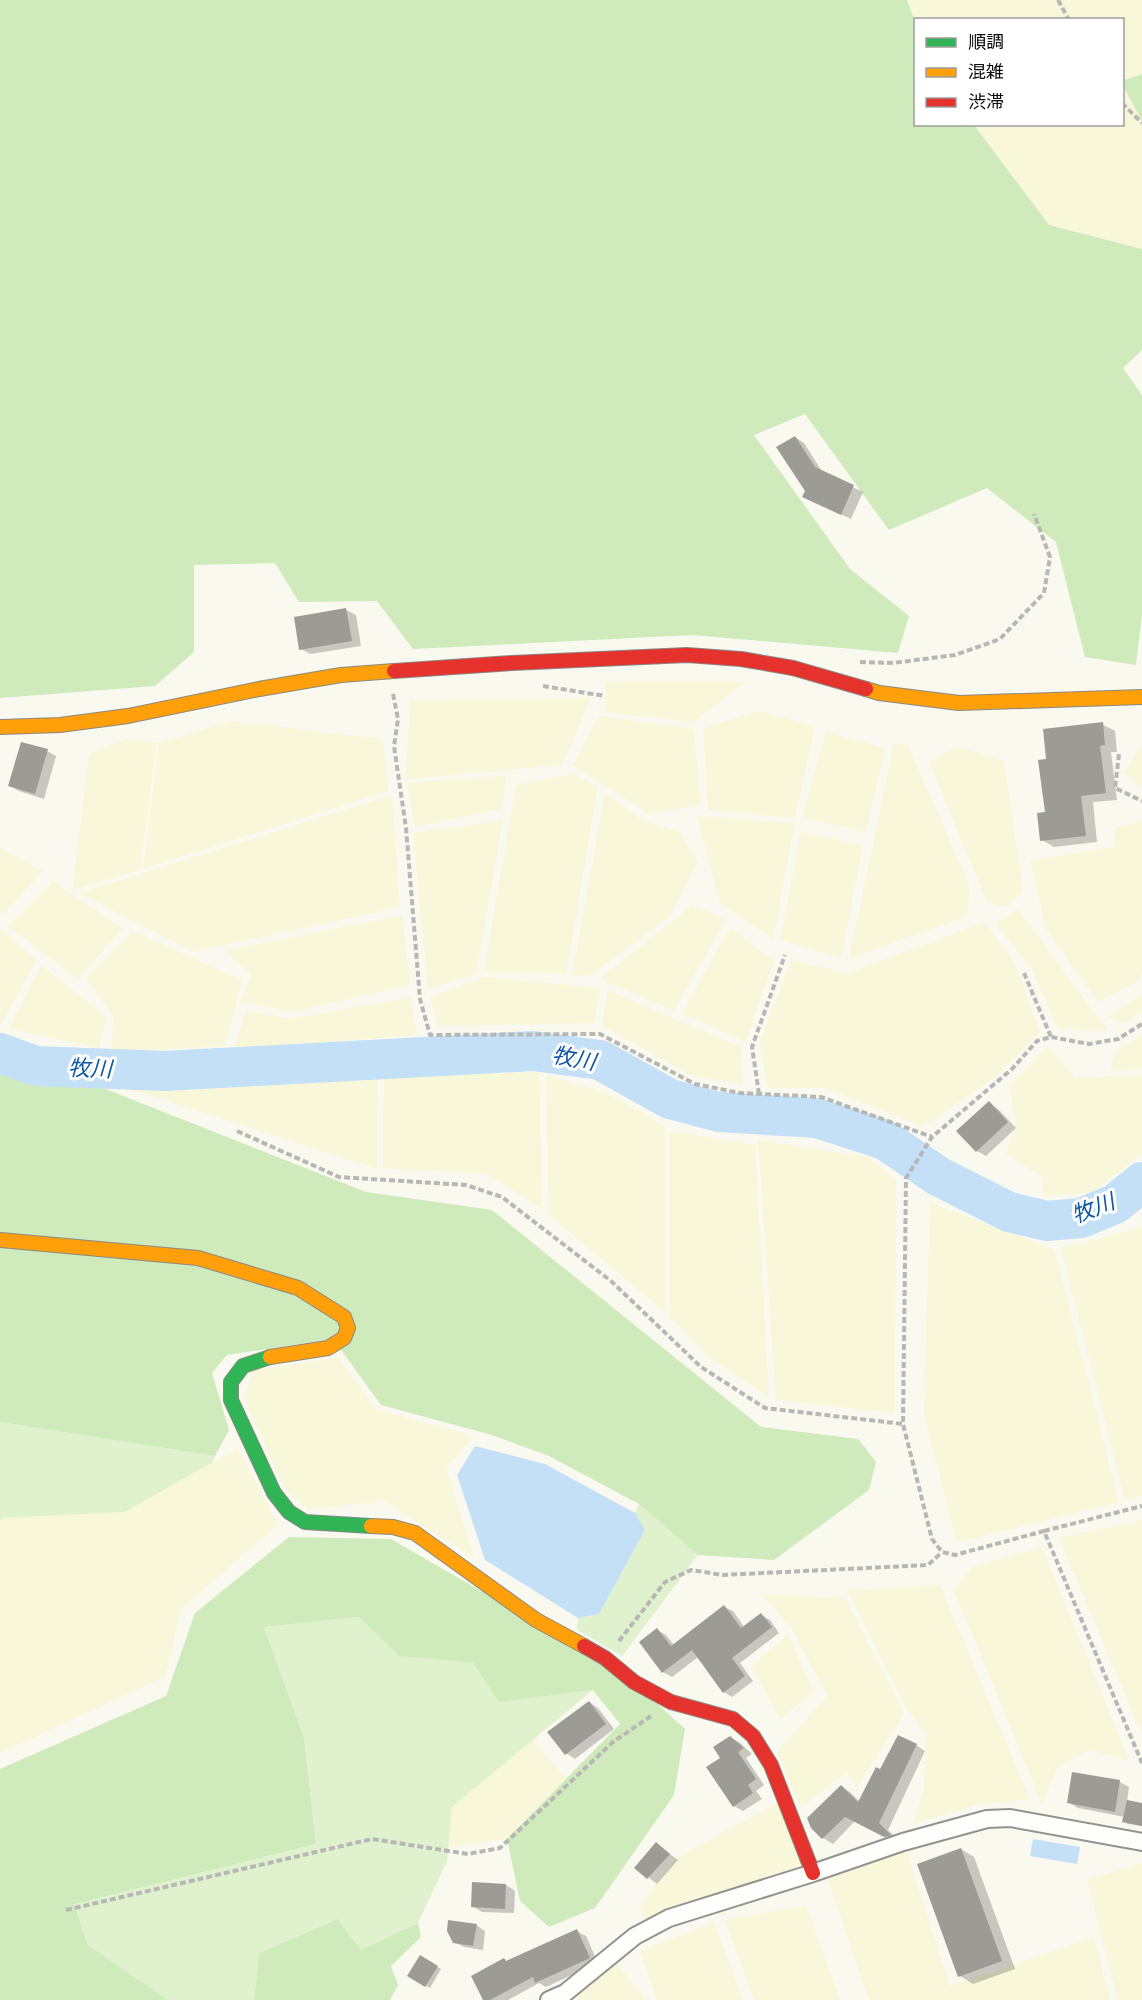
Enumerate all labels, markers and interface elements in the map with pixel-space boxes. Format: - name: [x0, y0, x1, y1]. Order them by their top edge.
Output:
- legend: [914, 18, 1124, 126]
- text: 順調: [968, 31, 1004, 53]
- text: 混雑: [968, 61, 1004, 83]
- text: 渋滞: [968, 91, 1004, 113]
- water label: 牧川: [550, 1041, 600, 1076]
- water label: 牧川: [68, 1054, 114, 1083]
- water label: 牧川: [1068, 1187, 1120, 1229]

